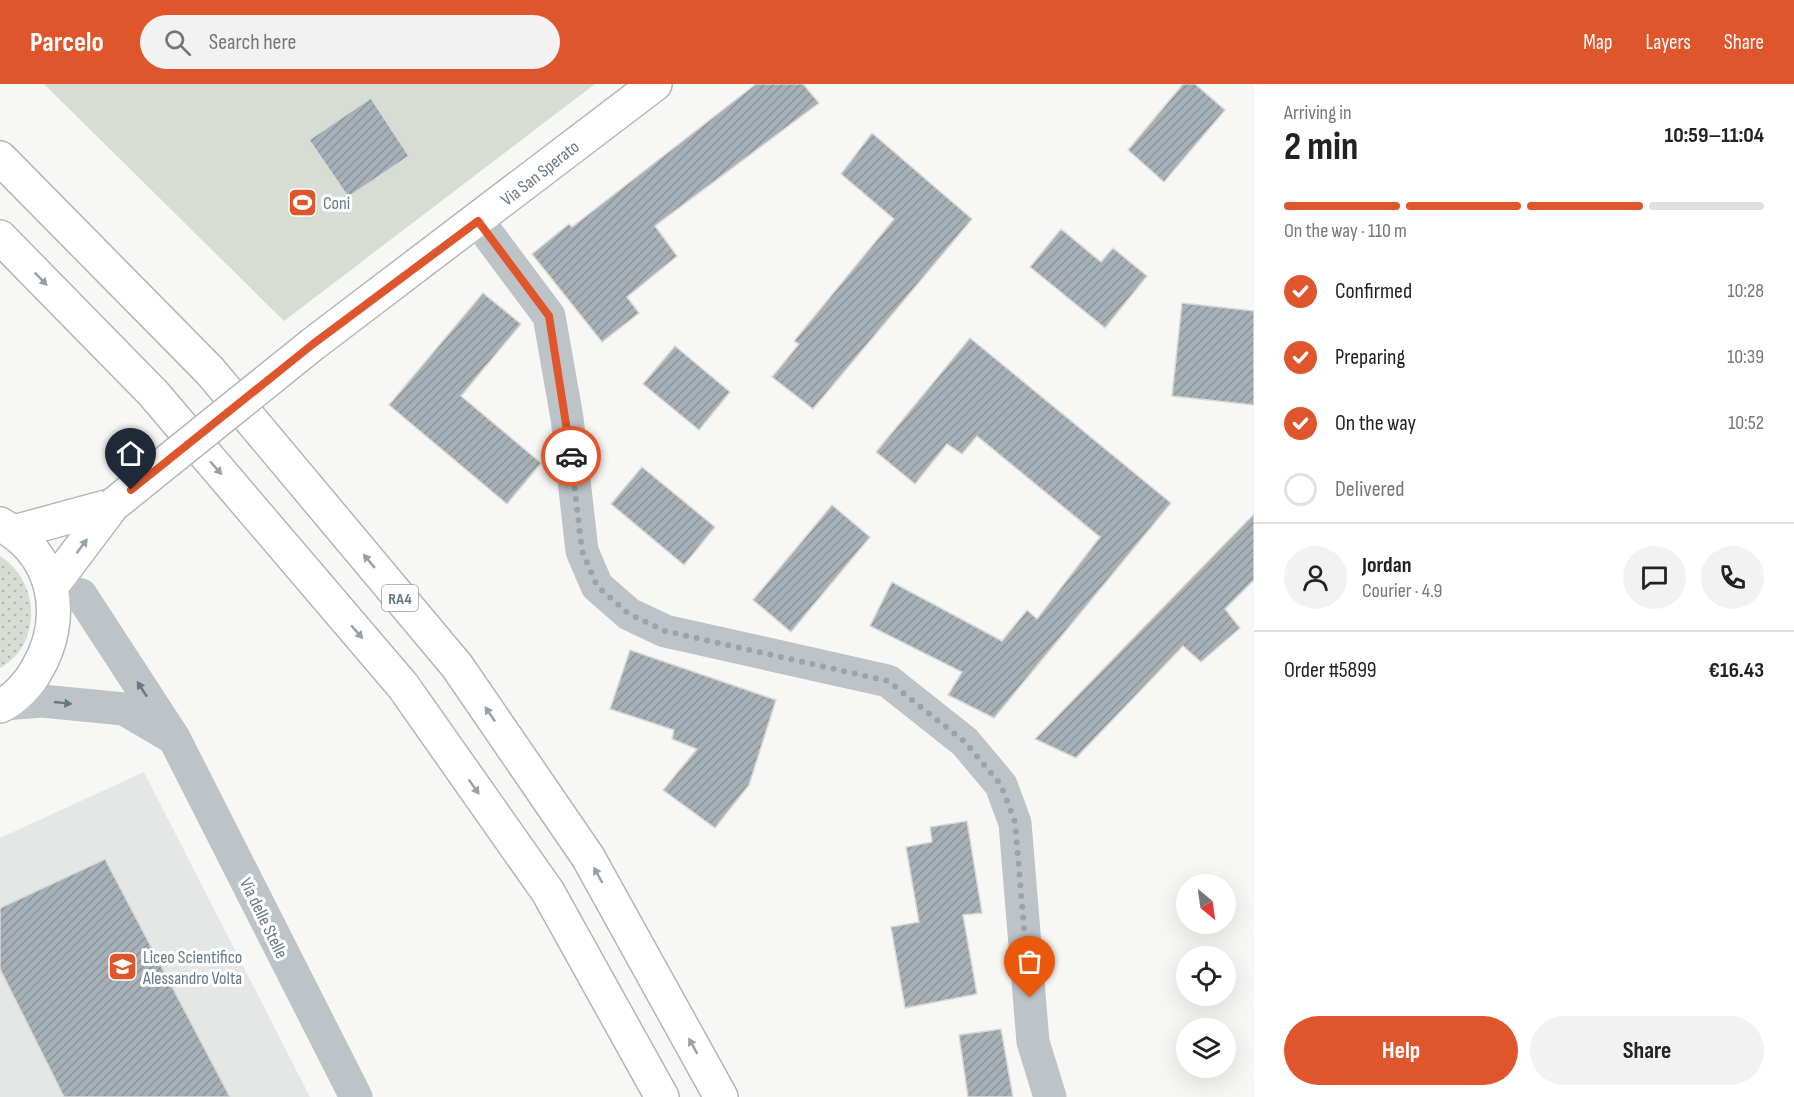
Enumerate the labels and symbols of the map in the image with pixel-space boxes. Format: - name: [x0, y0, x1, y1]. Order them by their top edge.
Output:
- street label: Via San Sperato: [497, 136, 584, 210]
- sports icon: Coni: [286, 187, 318, 219]
- place label: Coni: [323, 193, 350, 214]
- one-way arrow: [34, 271, 48, 286]
- courier: [541, 426, 601, 486]
- pin: [105, 428, 156, 490]
- one-way arrow: [210, 460, 223, 476]
- one-way arrow: [76, 538, 88, 554]
- one-way arrow: [363, 554, 376, 569]
- road number: RA4: [382, 585, 418, 611]
- one-way arrow: [350, 624, 363, 640]
- one-way arrow: [137, 681, 148, 697]
- one-way arrow: [53, 698, 72, 708]
- one-way arrow: [484, 706, 496, 722]
- one-way arrow: [468, 779, 480, 795]
- one-way arrow: [593, 867, 603, 884]
- north arrow: [1176, 874, 1236, 934]
- street label: Via delle Stelle: [235, 875, 292, 962]
- pin: [1004, 936, 1055, 998]
- place label: Liceo Scientifico Alessandro Volta: [142, 947, 242, 989]
- school or university icon: Liceo Scientifico Alessandro Volta: [106, 951, 138, 983]
- one-way arrow: [688, 1037, 698, 1054]

